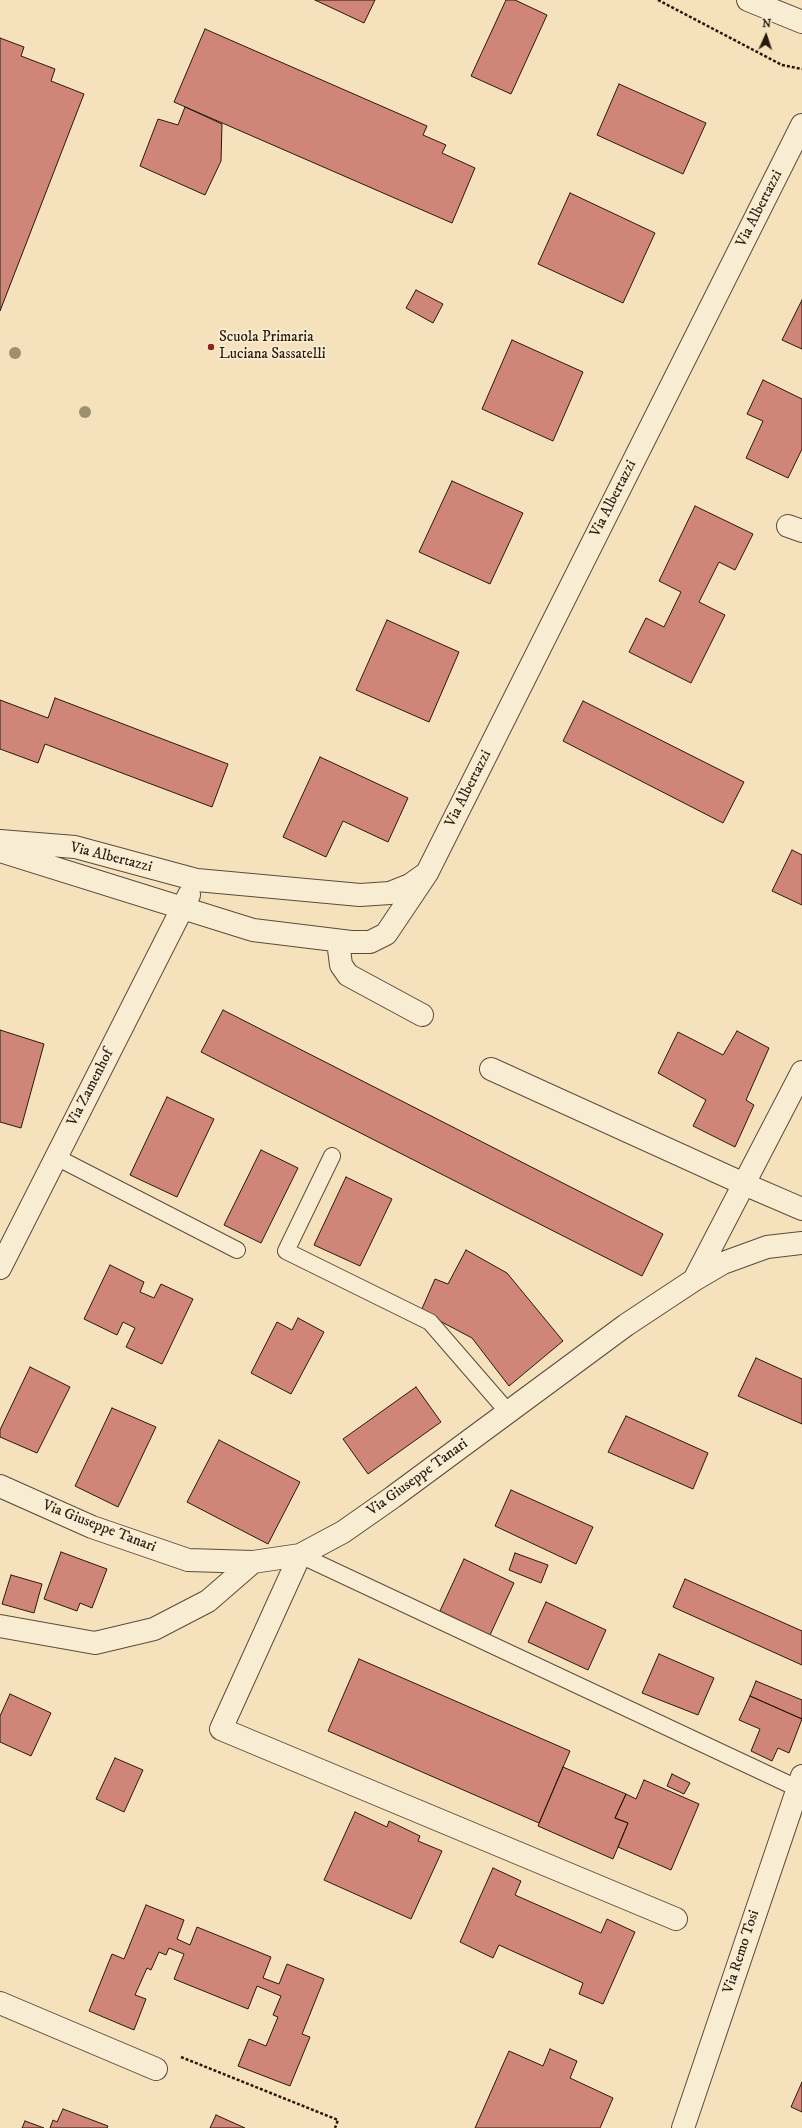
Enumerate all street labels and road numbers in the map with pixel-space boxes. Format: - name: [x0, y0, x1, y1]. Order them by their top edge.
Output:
- street label: Via Albertazzi: [733, 168, 787, 250]
- street label: Via Albertazzi: [587, 458, 641, 540]
- street label: Via Albertazzi: [442, 748, 496, 830]
- street label: Via Albertazzi: [68, 839, 154, 877]
- street label: Via Zamenhof: [64, 1047, 118, 1129]
- street label: Via Giuseppe Tanari: [364, 1435, 472, 1521]
- street label: Via Giuseppe Tanari: [40, 1497, 158, 1557]
- street label: Via Remo Tosi: [720, 1908, 764, 1996]

